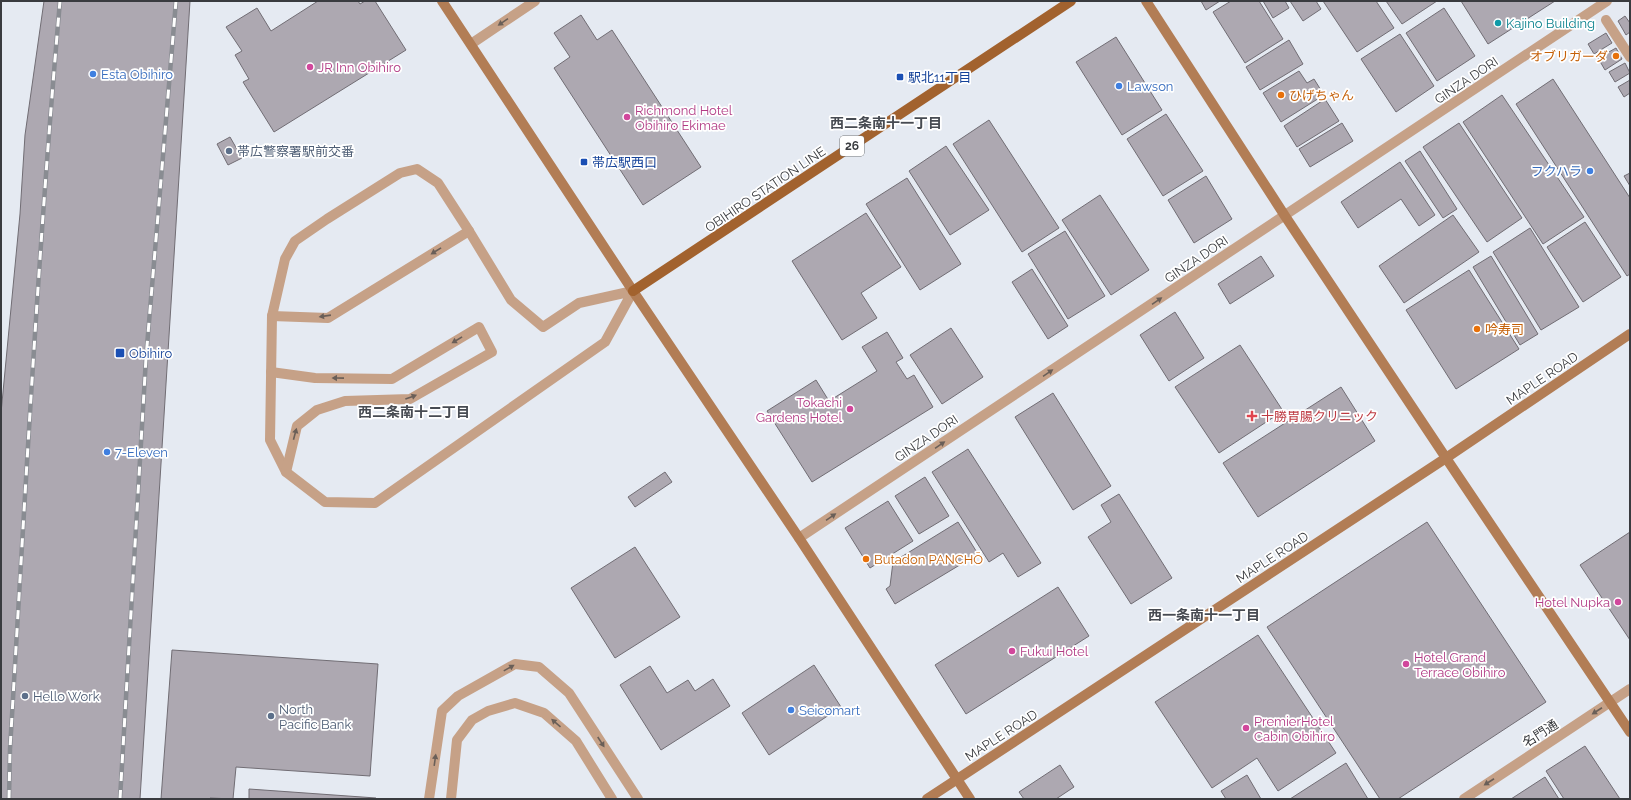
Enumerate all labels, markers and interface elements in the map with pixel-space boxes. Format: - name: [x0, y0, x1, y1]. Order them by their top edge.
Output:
- place label: Kajino Building: [1506, 16, 1595, 31]
- marker: Kajino Building: [1493, 18, 1503, 28]
- one-way arrow: [497, 19, 509, 26]
- place label: オブリガーダ: [1530, 49, 1608, 64]
- marker: オブリガーダ: [1611, 51, 1621, 61]
- street label: GINZA DORI: [1432, 54, 1501, 107]
- place label: JR Inn Obihiro: [318, 60, 401, 75]
- marker: JR Inn Obihiro: [305, 62, 315, 72]
- place label: Esta Obihiro: [101, 67, 173, 82]
- marker: Esta Obihiro: [88, 69, 98, 79]
- place label: 駅北11丁目: [908, 70, 971, 85]
- marker: 駅北11丁目: [895, 72, 905, 82]
- place label: Lawson: [1127, 79, 1173, 94]
- marker: Lawson: [1114, 81, 1124, 91]
- place label: ひげちゃん: [1289, 88, 1354, 103]
- marker: ひげちゃん: [1276, 90, 1286, 100]
- place label: Richmond Hotel Obihiro Ekimae: [635, 103, 733, 133]
- marker: Richmond Hotel Obihiro Ekimae: [622, 112, 632, 122]
- district label: 西二条南十一丁目: [830, 115, 942, 131]
- road number: 26: [840, 136, 864, 156]
- street label: OBIHIRO STATION LINE: [702, 143, 828, 235]
- place label: 帯広警察署駅前交番: [237, 144, 354, 159]
- marker: 帯広警察署駅前交番: [224, 146, 234, 156]
- place label: 帯広駅西口: [592, 155, 657, 170]
- marker: 帯広駅西口: [579, 157, 589, 167]
- place label: フクハラ: [1531, 164, 1582, 179]
- marker: フクハラ: [1585, 166, 1595, 176]
- street label: GINZA DORI: [1162, 233, 1231, 286]
- one-way arrow: [431, 247, 441, 255]
- one-way arrow: [1151, 297, 1162, 305]
- one-way arrow: [318, 313, 331, 320]
- place label: 吟寿司: [1485, 322, 1524, 337]
- marker: 吟寿司: [1472, 324, 1482, 334]
- one-way arrow: [451, 337, 463, 344]
- place label: Obihiro: [129, 346, 172, 361]
- marker: Obihiro: [114, 347, 126, 359]
- street label: MAPLE ROAD: [1504, 349, 1581, 408]
- one-way arrow: [1043, 369, 1053, 377]
- one-way arrow: [331, 375, 344, 381]
- one-way arrow: [406, 393, 418, 399]
- place label: Tokachi Gardens Hotel: [756, 395, 842, 425]
- district label: 西二条南十二丁目: [358, 404, 470, 420]
- marker: Tokachi Gardens Hotel: [845, 404, 855, 414]
- place label: 十勝胃腸クリニック: [1261, 409, 1378, 424]
- marker: 十勝胃腸クリニック: [1246, 410, 1258, 422]
- street label: GINZA DORI: [892, 412, 961, 465]
- one-way arrow: [293, 428, 299, 440]
- one-way arrow: [935, 441, 945, 449]
- place label: 7-Eleven: [115, 445, 168, 460]
- marker: 7-Eleven: [102, 447, 112, 457]
- one-way arrow: [826, 513, 837, 520]
- street label: MAPLE ROAD: [1233, 529, 1311, 586]
- place label: Butadon PANCHŌ: [874, 552, 983, 567]
- marker: Butadon PANCHŌ: [861, 554, 871, 564]
- place label: Hotel Nupka: [1535, 595, 1610, 610]
- marker: Hotel Nupka: [1613, 597, 1623, 607]
- district label: 西一条南十一丁目: [1148, 607, 1260, 623]
- place label: Fukui Hotel: [1020, 644, 1089, 659]
- marker: Fukui Hotel: [1007, 646, 1017, 656]
- place label: Hotel Grand Terrace Obihiro: [1414, 650, 1506, 680]
- marker: Hotel Grand Terrace Obihiro: [1401, 659, 1411, 669]
- one-way arrow: [503, 664, 515, 671]
- place label: Hello Work: [33, 689, 100, 704]
- marker: Hello Work: [20, 691, 30, 701]
- place label: North Pacific Bank: [279, 702, 351, 732]
- place label: Seicomart: [799, 703, 861, 718]
- marker: Seicomart: [786, 705, 796, 715]
- street label: MAPLE ROAD: [962, 707, 1040, 764]
- one-way arrow: [1592, 707, 1603, 714]
- marker: North Pacific Bank: [266, 711, 276, 721]
- place label: PremierHotel Cabin Obihiro: [1254, 714, 1335, 744]
- street label: 名門通: [1520, 717, 1561, 750]
- one-way arrow: [551, 719, 562, 728]
- marker: PremierHotel Cabin Obihiro: [1241, 723, 1251, 733]
- one-way arrow: [597, 737, 605, 748]
- one-way arrow: [432, 754, 438, 766]
- one-way arrow: [1484, 778, 1494, 786]

